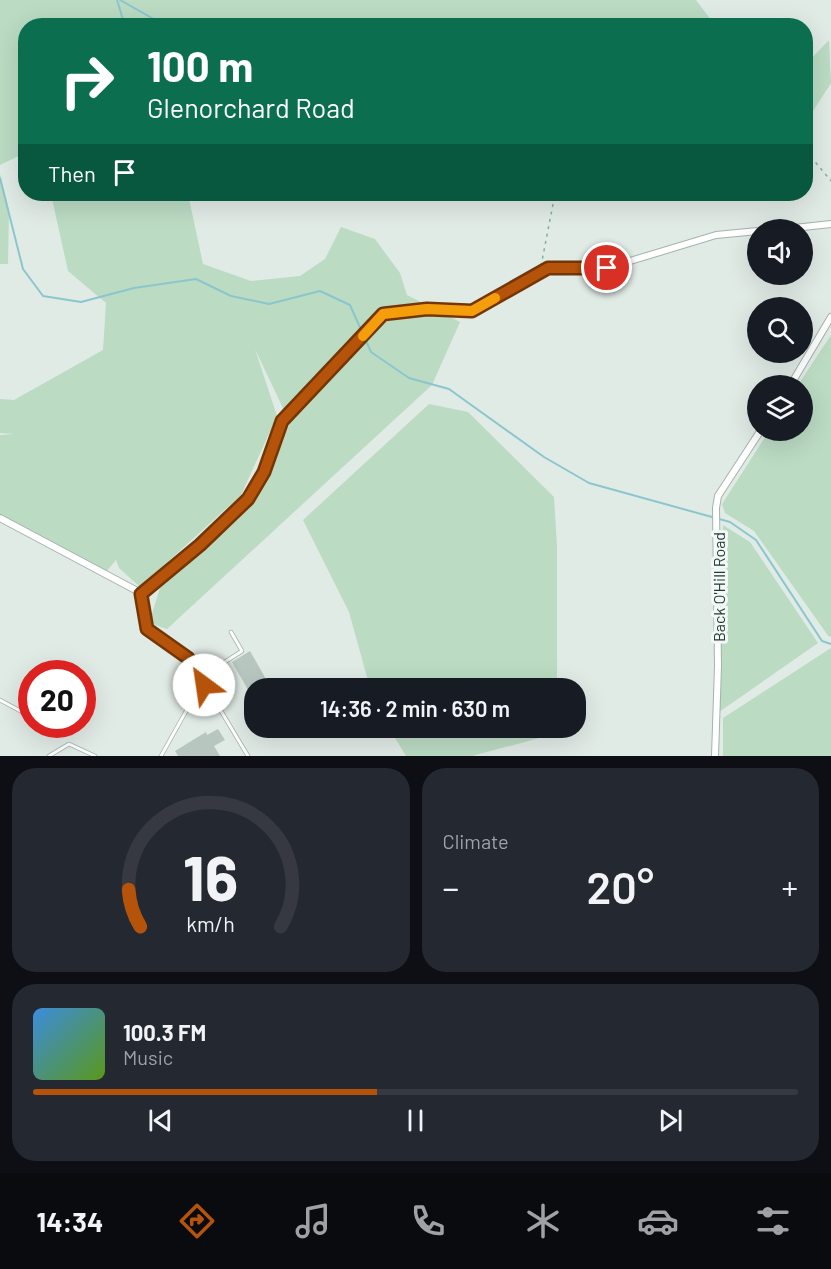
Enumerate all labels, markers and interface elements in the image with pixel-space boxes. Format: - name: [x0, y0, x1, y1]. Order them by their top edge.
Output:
- text: 100 m: [147, 40, 253, 90]
- icon: right: [48, 42, 126, 120]
- text: Glenorchard Road: [147, 91, 355, 123]
- icon: arrive: [108, 156, 141, 189]
- text: Then: [48, 160, 96, 186]
- map controls: [747, 219, 813, 441]
- button: sound: [747, 219, 813, 285]
- pin: [581, 242, 632, 293]
- icon: arrive: [590, 251, 623, 284]
- button: search: [747, 297, 813, 363]
- button: layers: [747, 375, 813, 441]
- street label: Back O'Hill Road: [709, 532, 728, 642]
- position arrow: [172, 653, 236, 717]
- speed limit sign: 20: [18, 660, 96, 738]
- text: 14:36 · 2 min · 630 m: [320, 695, 510, 721]
- text: Climate: [443, 829, 509, 853]
- text: 16: [183, 839, 239, 913]
- text: 20°: [587, 859, 654, 913]
- text: −: [443, 867, 459, 907]
- text: +: [782, 867, 798, 907]
- text: km/h: [186, 911, 235, 936]
- text: 100.3 FM: [123, 1019, 206, 1045]
- text: Music: [123, 1045, 173, 1069]
- icon: previous: [144, 1104, 177, 1137]
- icon: pause: [399, 1104, 432, 1137]
- icon: next: [654, 1104, 687, 1137]
- icon: directions: [176, 1200, 218, 1242]
- icon: music: [292, 1200, 334, 1242]
- icon: phone: [407, 1200, 449, 1242]
- icon: climate: [522, 1200, 564, 1242]
- icon: car: [637, 1200, 679, 1242]
- icon: filters: [752, 1200, 794, 1242]
- text: 14:34: [37, 1205, 103, 1237]

